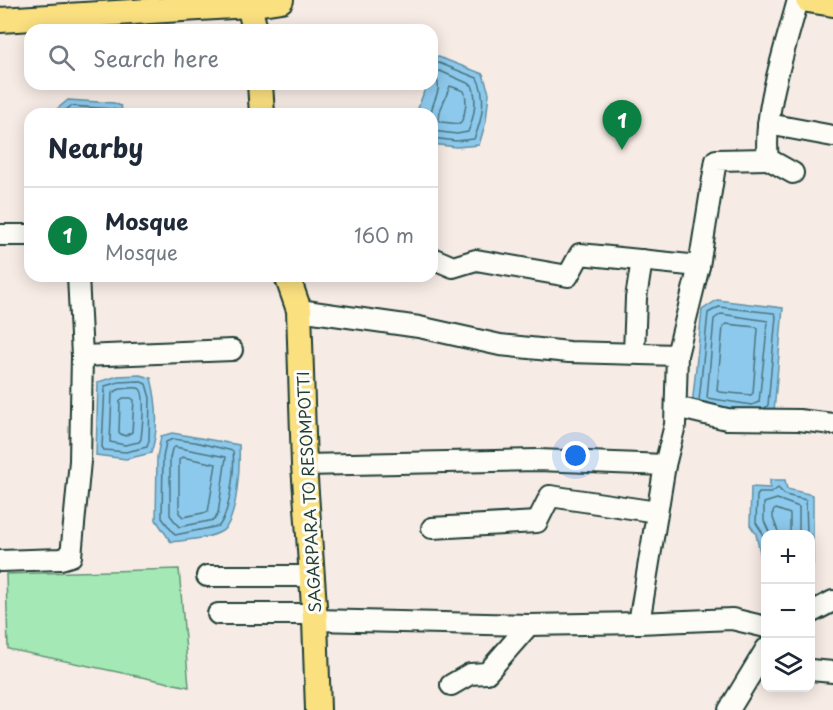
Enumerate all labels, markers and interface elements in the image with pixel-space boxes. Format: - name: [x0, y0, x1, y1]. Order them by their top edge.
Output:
- search box: [24, 24, 438, 90]
- icon: search: [45, 41, 78, 74]
- text: Search here: [93, 41, 219, 74]
- pin: 1: [602, 100, 642, 150]
- text: Nearby: [48, 128, 143, 167]
- text: Mosque: [105, 204, 188, 237]
- text: 1: [63, 220, 72, 250]
- text: 160 m: [354, 220, 414, 250]
- text: Mosque: [105, 237, 178, 267]
- street label: SAGARPARA TO RESOMPOTTI: [290, 370, 326, 614]
- your location: [561, 441, 590, 470]
- map controls: [761, 530, 815, 692]
- button: +: [761, 530, 815, 584]
- button: −: [761, 584, 815, 638]
- button: layers: [761, 638, 815, 692]

